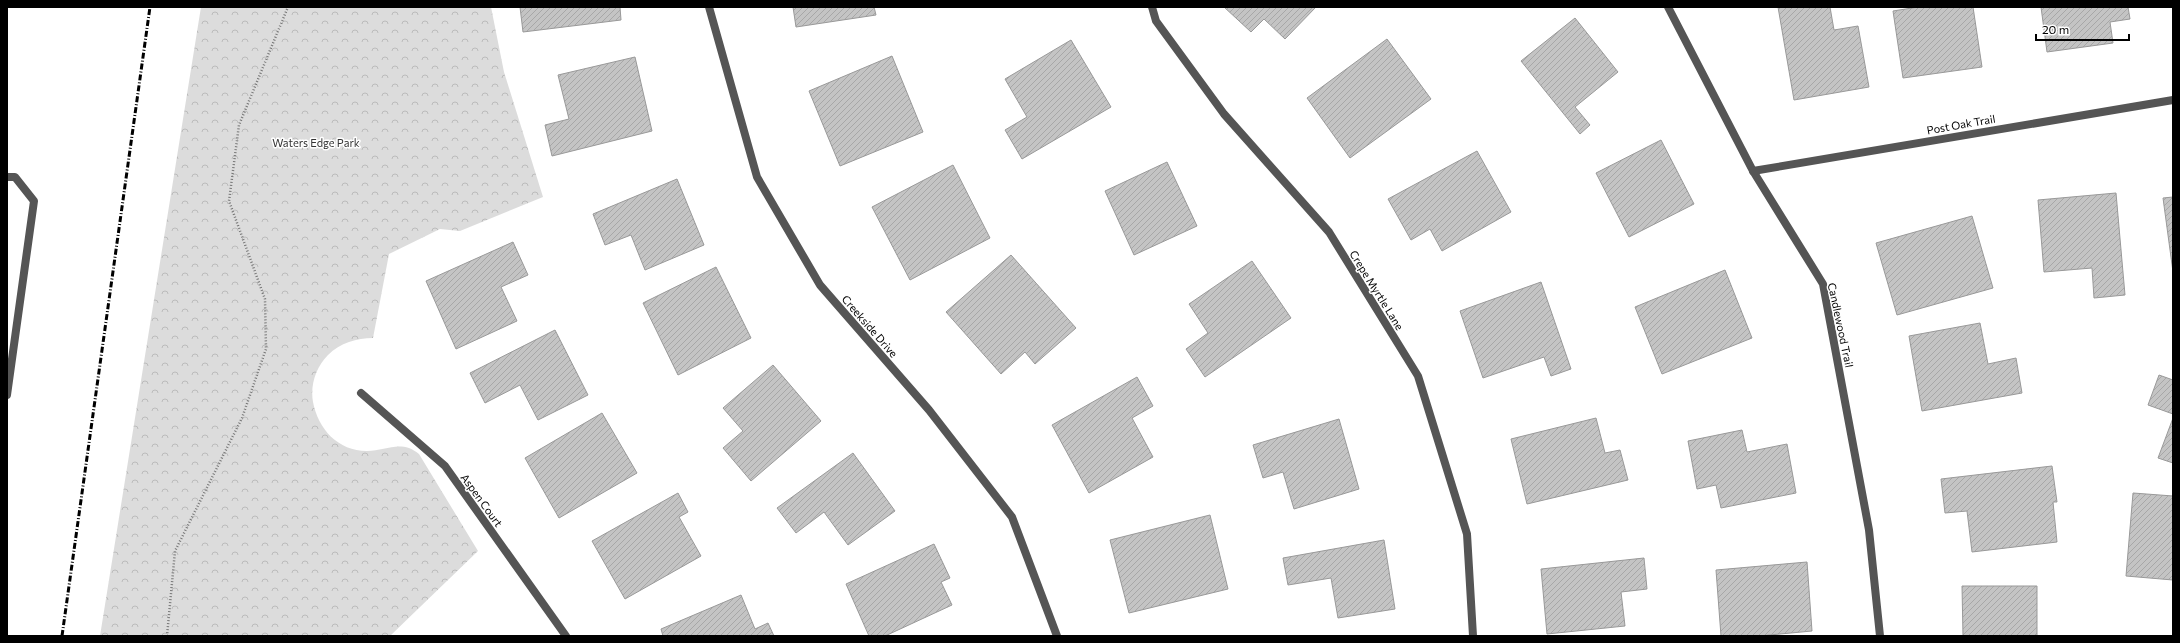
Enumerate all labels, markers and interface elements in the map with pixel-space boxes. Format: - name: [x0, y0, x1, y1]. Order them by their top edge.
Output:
- scale bar: [2036, 16, 2129, 42]
- text: 20 m: [2042, 22, 2069, 36]
- street label: Post Oak Trail: [1926, 112, 1996, 136]
- park label: Waters Edge Park: [272, 136, 360, 149]
- street label: Crepe Myrtle Lane: [1347, 248, 1407, 332]
- street label: Candlewood Trail: [1826, 281, 1856, 369]
- street label: Creekside Drive: [840, 292, 901, 360]
- street label: Aspen Court: [458, 471, 506, 529]

